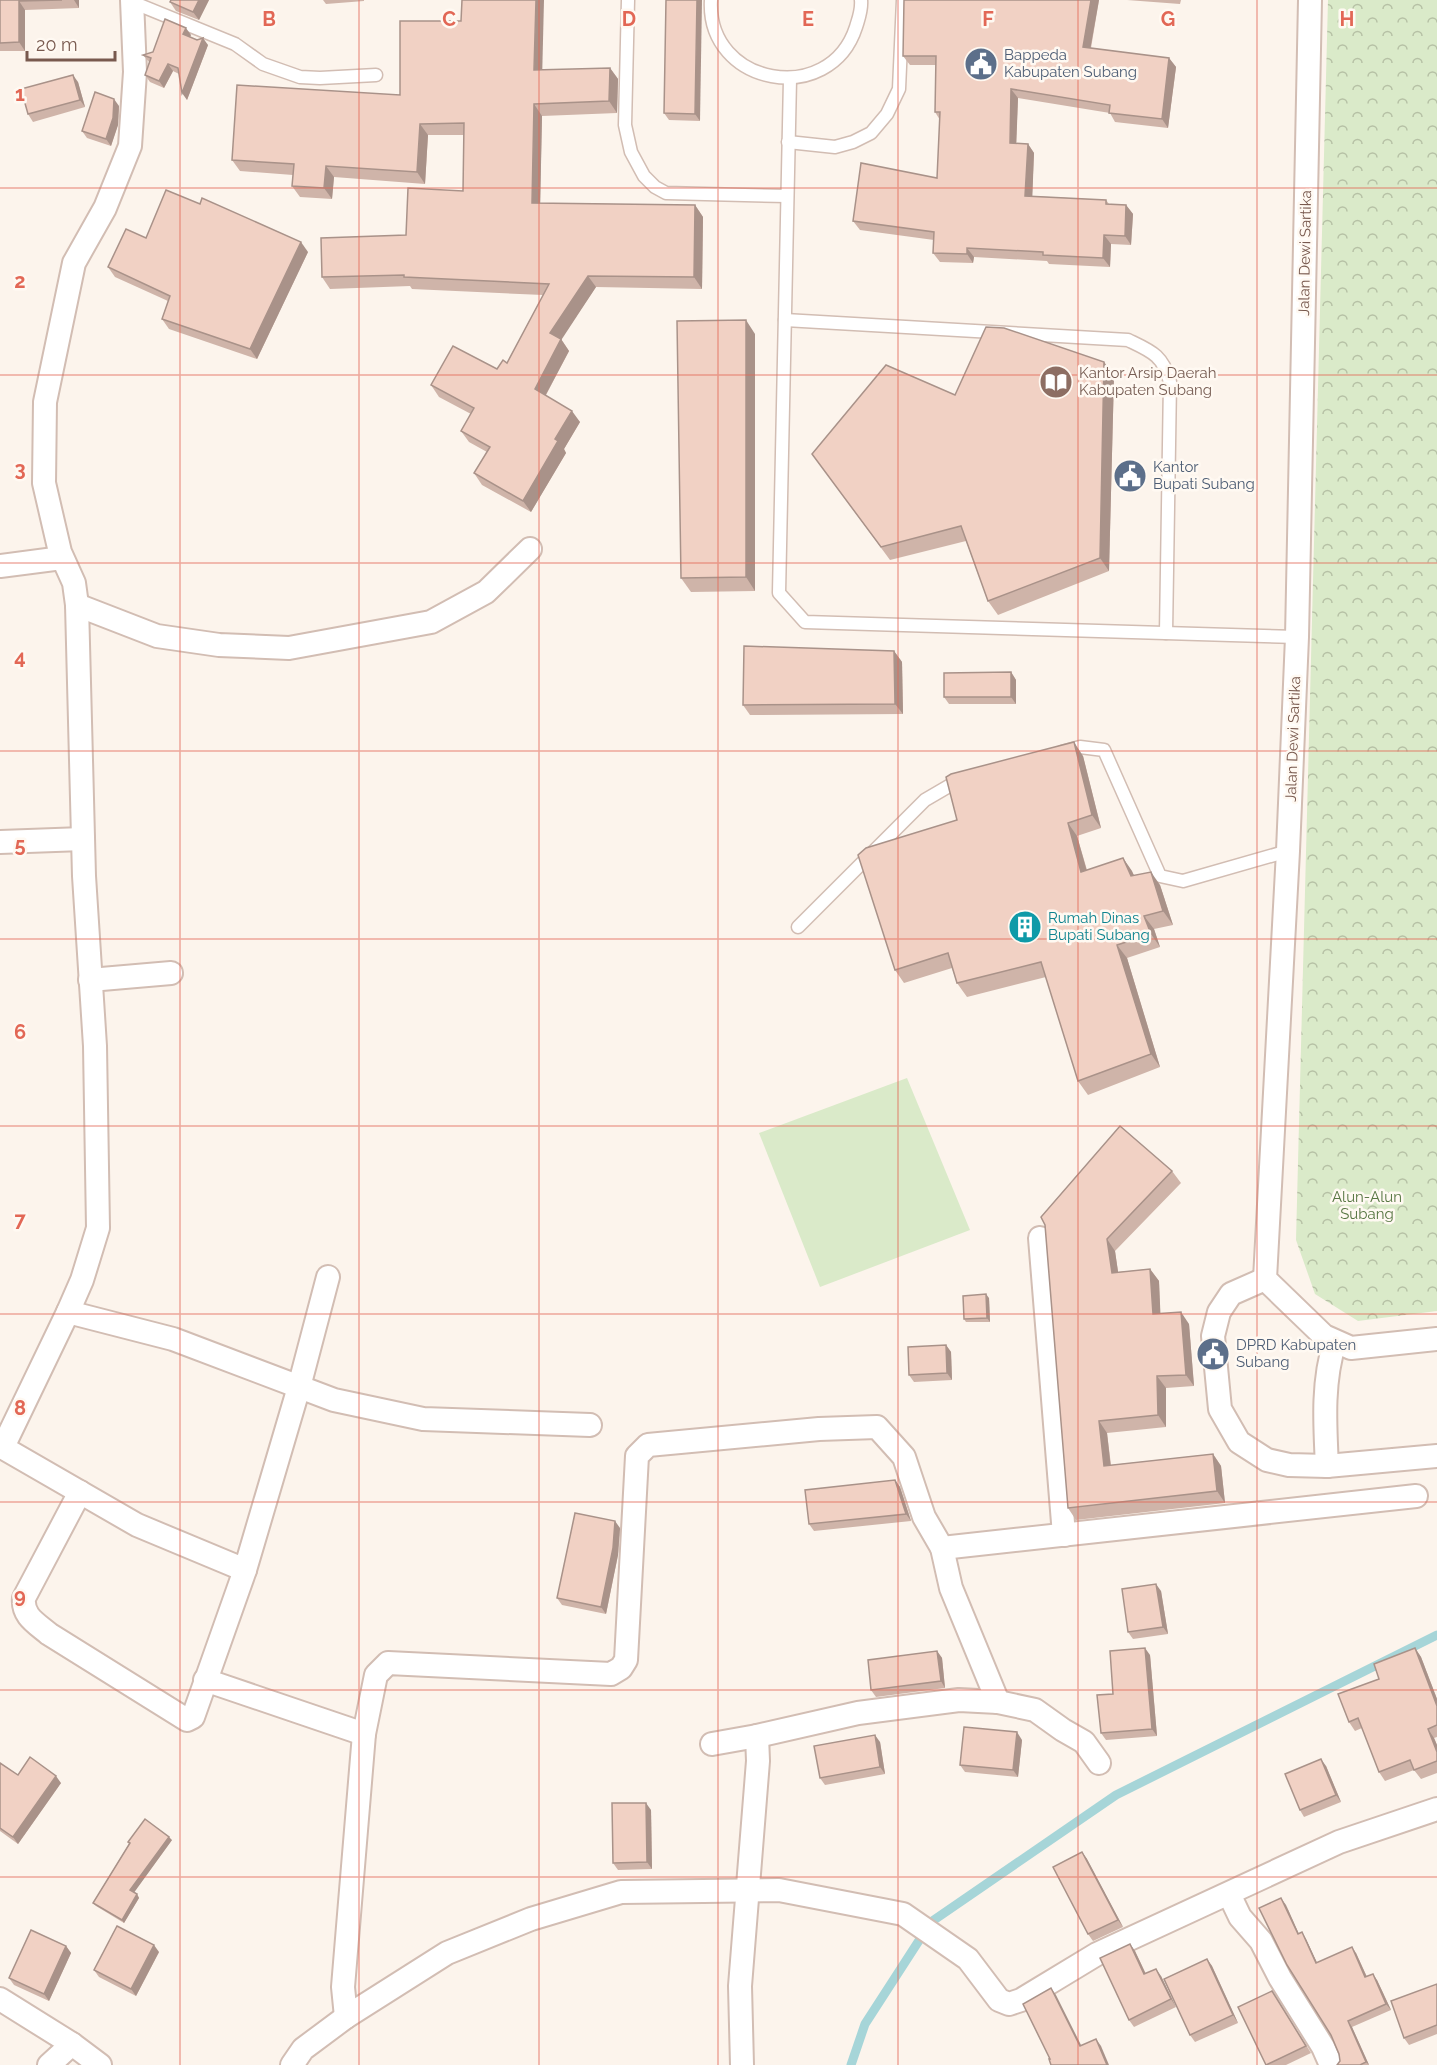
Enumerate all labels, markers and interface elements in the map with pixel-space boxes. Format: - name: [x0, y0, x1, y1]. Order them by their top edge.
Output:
- text: B: [262, 7, 276, 31]
- text: C: [442, 7, 456, 31]
- text: D: [622, 7, 636, 31]
- text: E: [802, 7, 814, 31]
- text: F: [982, 7, 994, 31]
- text: G: [1161, 7, 1175, 31]
- text: H: [1340, 7, 1354, 31]
- scale bar: [27, 24, 116, 62]
- text: 20 m: [36, 34, 78, 55]
- public building icon: Bappeda Kabupaten Subang: [963, 46, 999, 82]
- place label: Bappeda Kabupaten Subang: [1004, 46, 1137, 81]
- text: 1: [15, 82, 25, 106]
- street label: Jalan Dewi Sartika: [1295, 190, 1315, 316]
- text: 2: [14, 269, 26, 293]
- library icon: Kantor Arsip Daerah Kabupaten Subang: [1038, 364, 1074, 400]
- place label: Kantor Arsip Daerah Kabupaten Subang: [1079, 364, 1216, 399]
- text: 3: [14, 457, 26, 481]
- public building icon: Kantor Bupati Subang: [1112, 458, 1148, 494]
- place label: Kantor Bupati Subang: [1153, 458, 1255, 493]
- text: 4: [14, 645, 26, 669]
- street label: Jalan Dewi Sartika: [1282, 676, 1304, 802]
- text: 5: [14, 833, 26, 857]
- building icon: Rumah Dinas Bupati Subang: [1007, 909, 1043, 945]
- place label: Rumah Dinas Bupati Subang: [1048, 909, 1150, 944]
- text: 6: [14, 1020, 26, 1044]
- park label: Alun-Alun Subang: [1332, 1188, 1402, 1223]
- text: 7: [14, 1208, 26, 1232]
- public building icon: DPRD Kabupaten Subang: [1195, 1336, 1231, 1372]
- place label: DPRD Kabupaten Subang: [1236, 1336, 1356, 1371]
- text: 8: [14, 1396, 26, 1420]
- text: 9: [14, 1584, 26, 1608]

